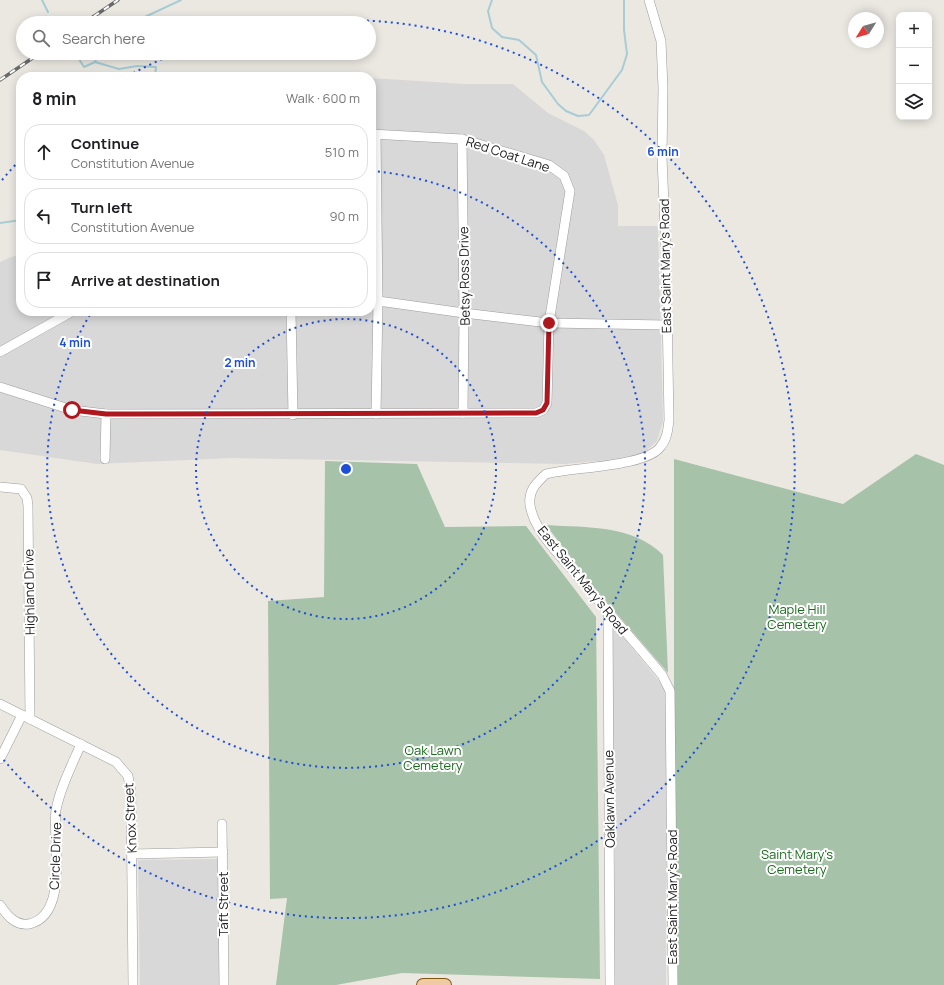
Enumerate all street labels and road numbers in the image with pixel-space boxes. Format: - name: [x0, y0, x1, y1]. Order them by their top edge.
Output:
- street label: Red Coat Lane: [464, 132, 553, 176]
- street label: East Saint Mary's Road: [655, 198, 675, 334]
- street label: Betsy Ross Drive: [454, 226, 474, 326]
- street label: East Saint Mary's Road: [534, 522, 632, 638]
- street label: Highland Drive: [19, 548, 39, 635]
- street label: Oaklawn Avenue: [599, 750, 619, 848]
- street label: Knox Street: [119, 782, 141, 854]
- street label: Circle Drive: [45, 822, 65, 890]
- street label: East Saint Mary's Road: [663, 830, 681, 964]
- street label: Taft Street: [214, 872, 232, 936]

